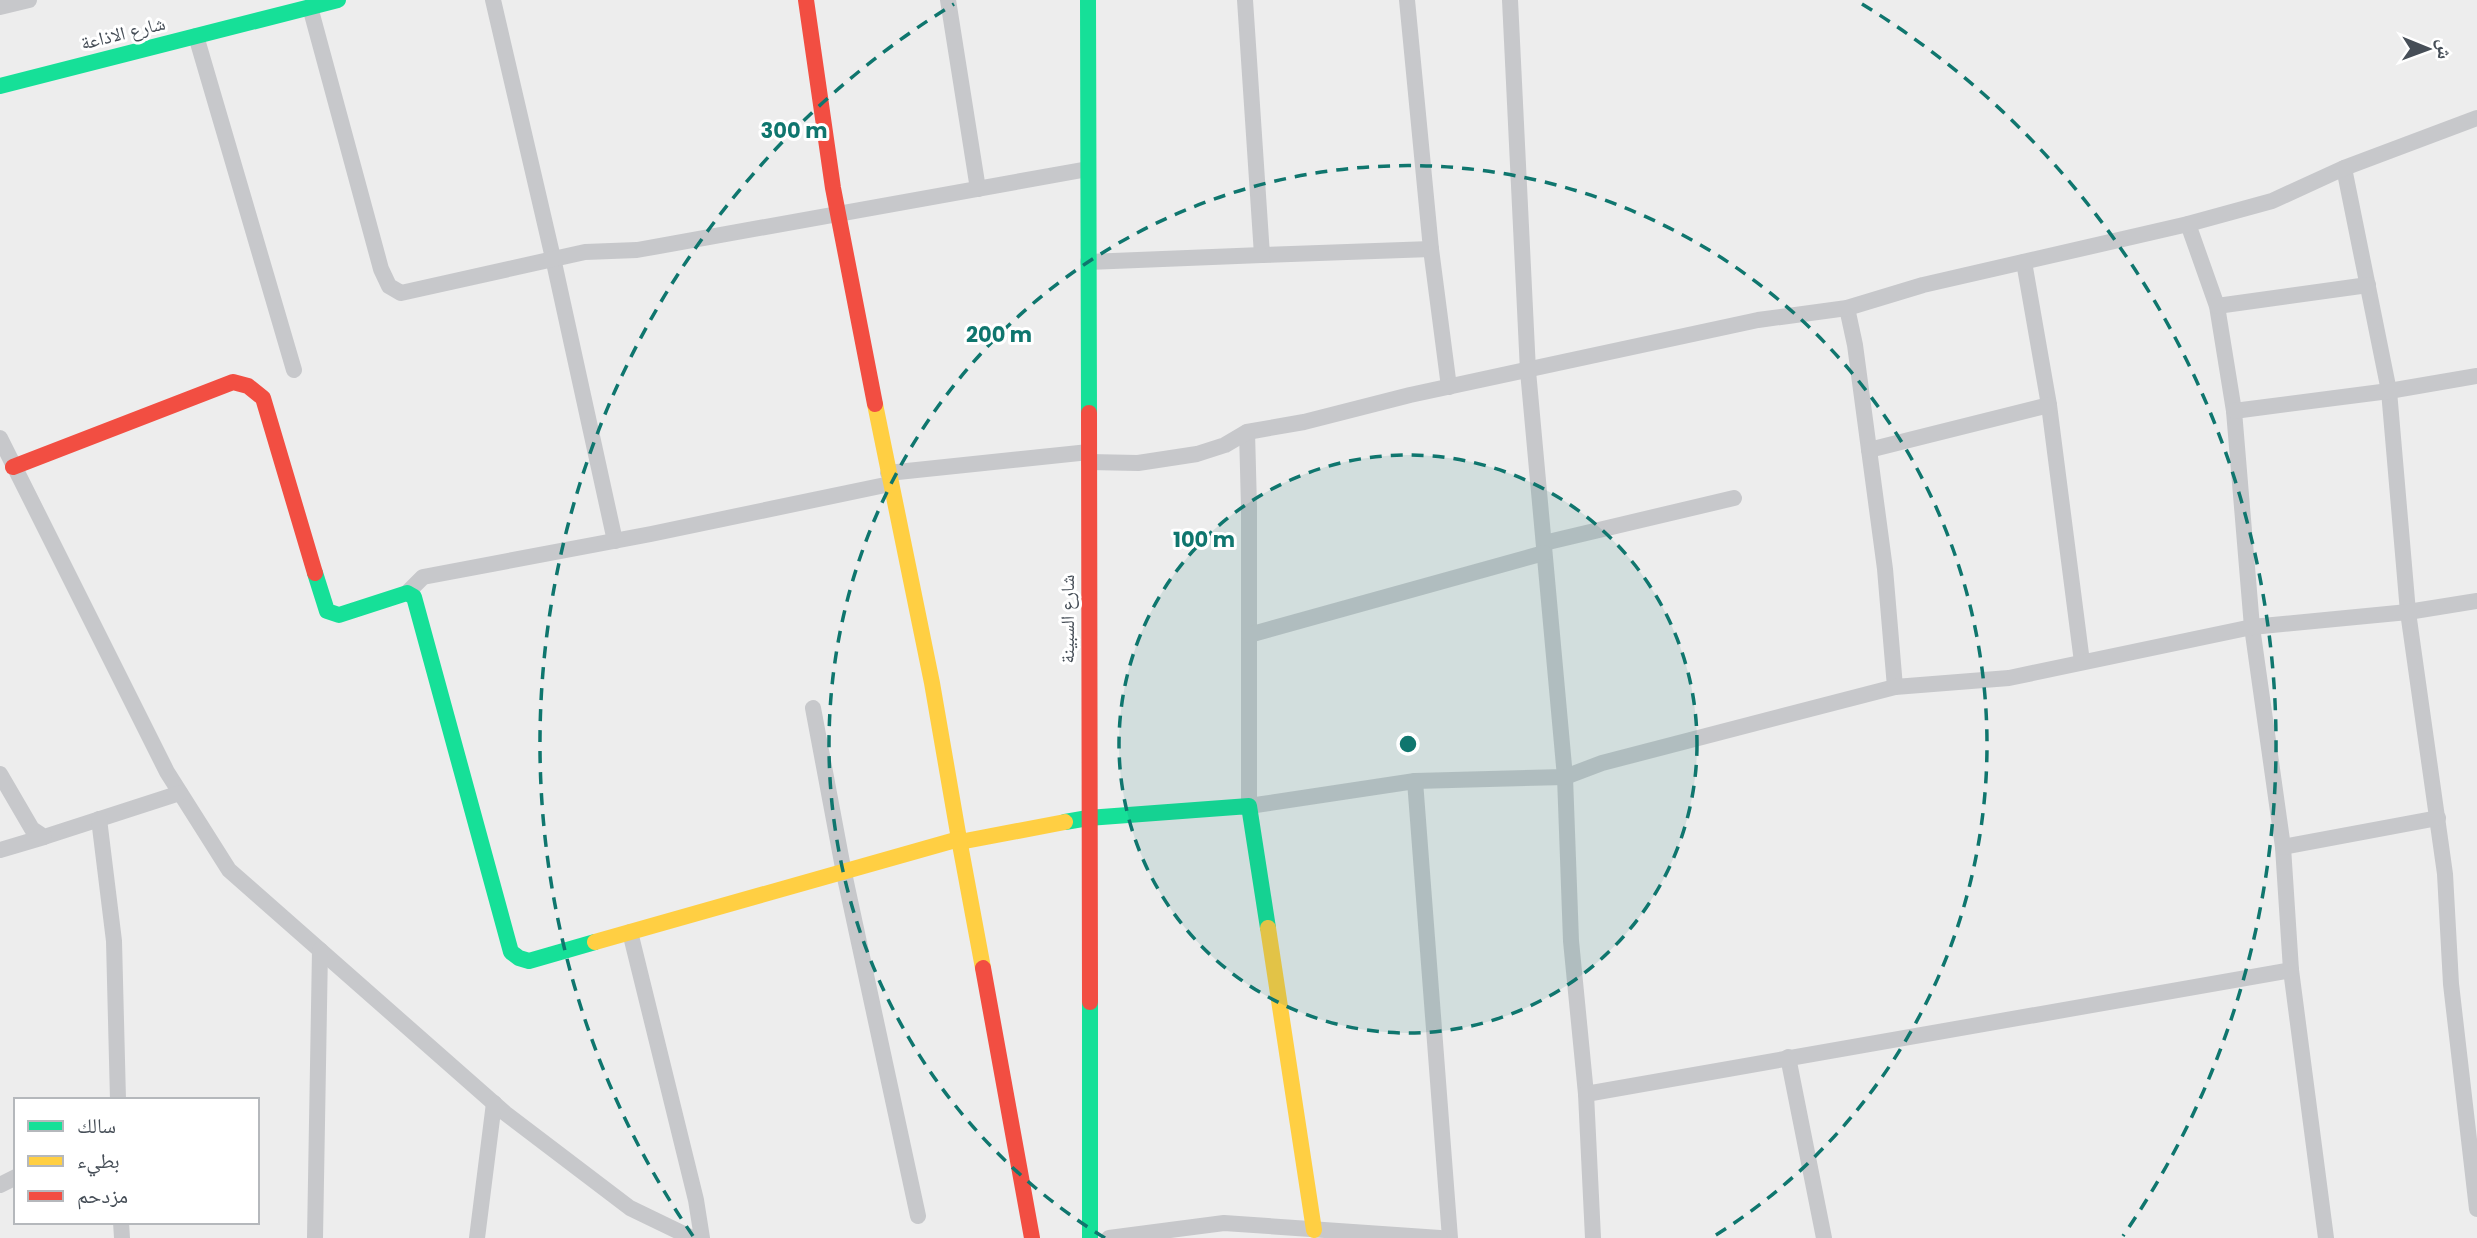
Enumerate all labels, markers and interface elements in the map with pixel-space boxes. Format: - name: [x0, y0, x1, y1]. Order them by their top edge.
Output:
- street label: شارع الاذاعة: [78, 9, 168, 57]
- north arrow: [2393, 14, 2463, 84]
- text: ش: [2431, 39, 2458, 60]
- text: 300 m: [761, 116, 827, 145]
- text: 200 m: [966, 320, 1032, 349]
- text: 100 m: [1173, 525, 1235, 554]
- street label: شارع السبينة: [1054, 575, 1081, 663]
- centre of rings: [1396, 732, 1420, 756]
- legend: [14, 1098, 259, 1224]
- text: سالك: [77, 1111, 116, 1140]
- text: بطيء: [77, 1146, 120, 1177]
- text: مزدحم: [77, 1181, 128, 1210]

